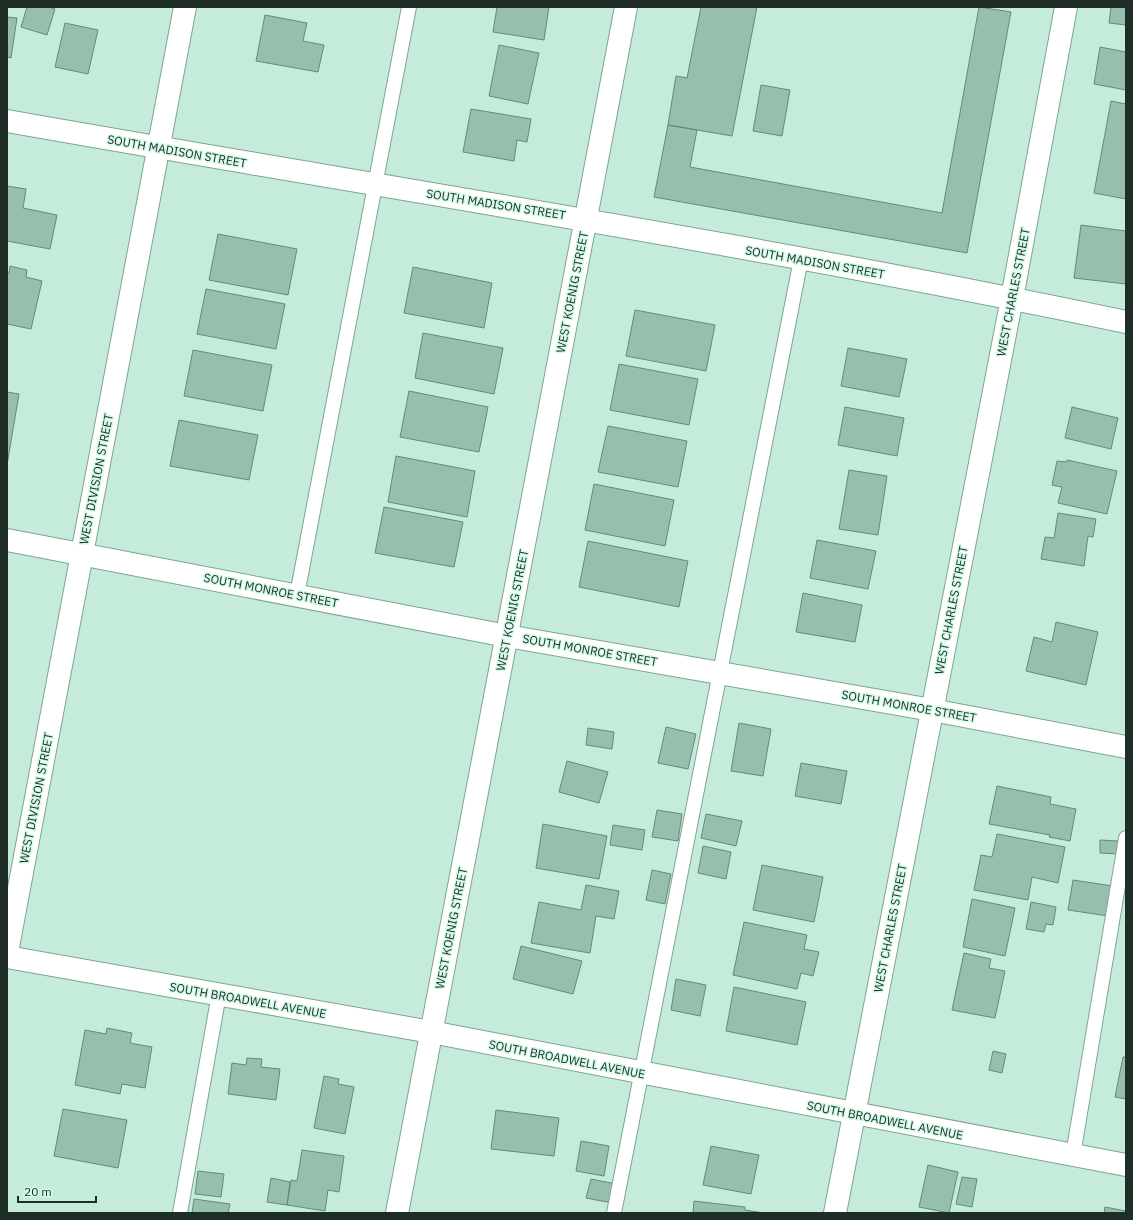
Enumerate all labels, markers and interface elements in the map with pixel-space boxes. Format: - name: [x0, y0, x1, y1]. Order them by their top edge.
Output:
- street label: SOUTH MADISON STREET: [106, 131, 248, 171]
- street label: SOUTH MADISON STREET: [425, 186, 567, 222]
- street label: WEST CHARLES STREET: [993, 226, 1033, 358]
- street label: WEST KOENIG STREET: [553, 230, 591, 354]
- street label: SOUTH MADISON STREET: [744, 242, 886, 282]
- street label: WEST DIVISION STREET: [76, 412, 116, 546]
- street label: WEST CHARLES STREET: [931, 544, 971, 676]
- street label: WEST KOENIG STREET: [493, 548, 531, 672]
- street label: SOUTH MONROE STREET: [203, 570, 340, 610]
- street label: SOUTH MONROE STREET: [521, 631, 659, 669]
- street label: SOUTH MONROE STREET: [840, 687, 978, 725]
- street label: WEST DIVISION STREET: [16, 731, 56, 865]
- street label: WEST CHARLES STREET: [870, 862, 910, 994]
- street label: WEST KOENIG STREET: [432, 866, 470, 990]
- street label: SOUTH BROADWELL AVENUE: [168, 979, 328, 1021]
- street label: SOUTH BROADWELL AVENUE: [488, 1036, 646, 1082]
- street label: SOUTH BROADWELL AVENUE: [806, 1097, 964, 1143]
- scale bar: [18, 1178, 96, 1204]
- text: 20 m: [24, 1184, 52, 1199]

